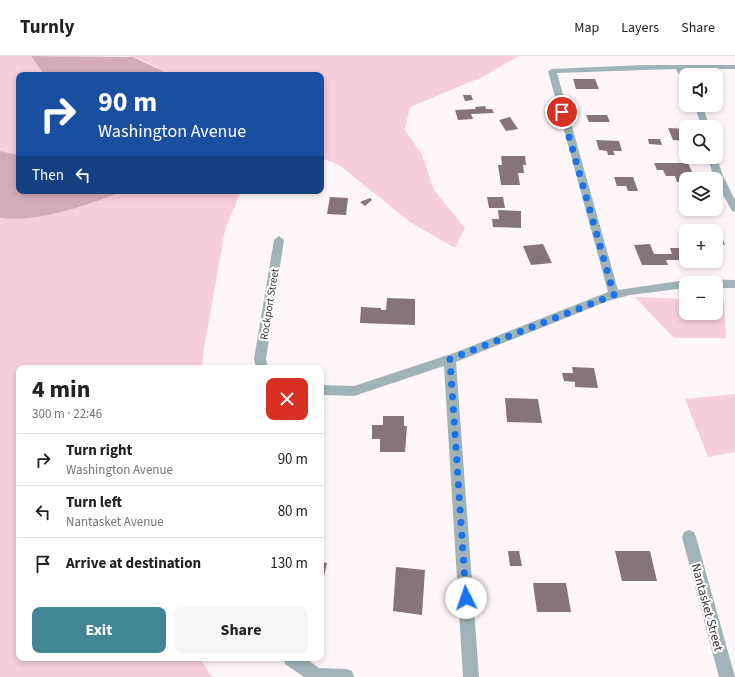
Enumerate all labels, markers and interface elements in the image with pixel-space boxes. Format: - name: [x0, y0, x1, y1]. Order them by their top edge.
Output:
- text: Turnly: [20, 14, 74, 41]
- text: Map: [574, 18, 599, 38]
- text: Layers: [621, 18, 659, 38]
- text: Share: [681, 18, 715, 38]
- map controls: [679, 68, 723, 320]
- button: sound: [679, 68, 723, 112]
- text: 90 m: [98, 82, 157, 122]
- icon: right: [32, 88, 84, 140]
- pin: [545, 95, 579, 129]
- icon: arrive: [551, 101, 573, 123]
- text: Washington Avenue: [98, 119, 246, 144]
- button: search: [679, 120, 723, 164]
- icon: left: [72, 164, 94, 186]
- text: Then: [32, 165, 64, 186]
- button: layers: [679, 172, 723, 216]
- button: +: [679, 224, 723, 268]
- street label: Rockport Street: [256, 267, 283, 341]
- button: −: [679, 276, 723, 320]
- text: 4 min: [32, 372, 90, 407]
- button: close: [266, 378, 308, 420]
- text: 300 m · 22:46: [32, 405, 102, 423]
- text: Turn right: [66, 440, 132, 461]
- icon: right: [32, 449, 54, 471]
- text: 90 m: [278, 449, 308, 470]
- text: Washington Avenue: [66, 461, 173, 479]
- text: Turn left: [66, 492, 122, 513]
- icon: left: [32, 501, 54, 523]
- text: 80 m: [278, 501, 308, 522]
- text: Nantasket Avenue: [66, 513, 164, 531]
- icon: arrive: [32, 553, 54, 575]
- text: Arrive at destination: [66, 553, 201, 574]
- text: 130 m: [270, 553, 308, 574]
- street label: Nantasket Street: [687, 561, 728, 654]
- position arrow: [445, 577, 487, 619]
- button: Exit: [32, 607, 166, 653]
- button: Share: [174, 607, 308, 653]

